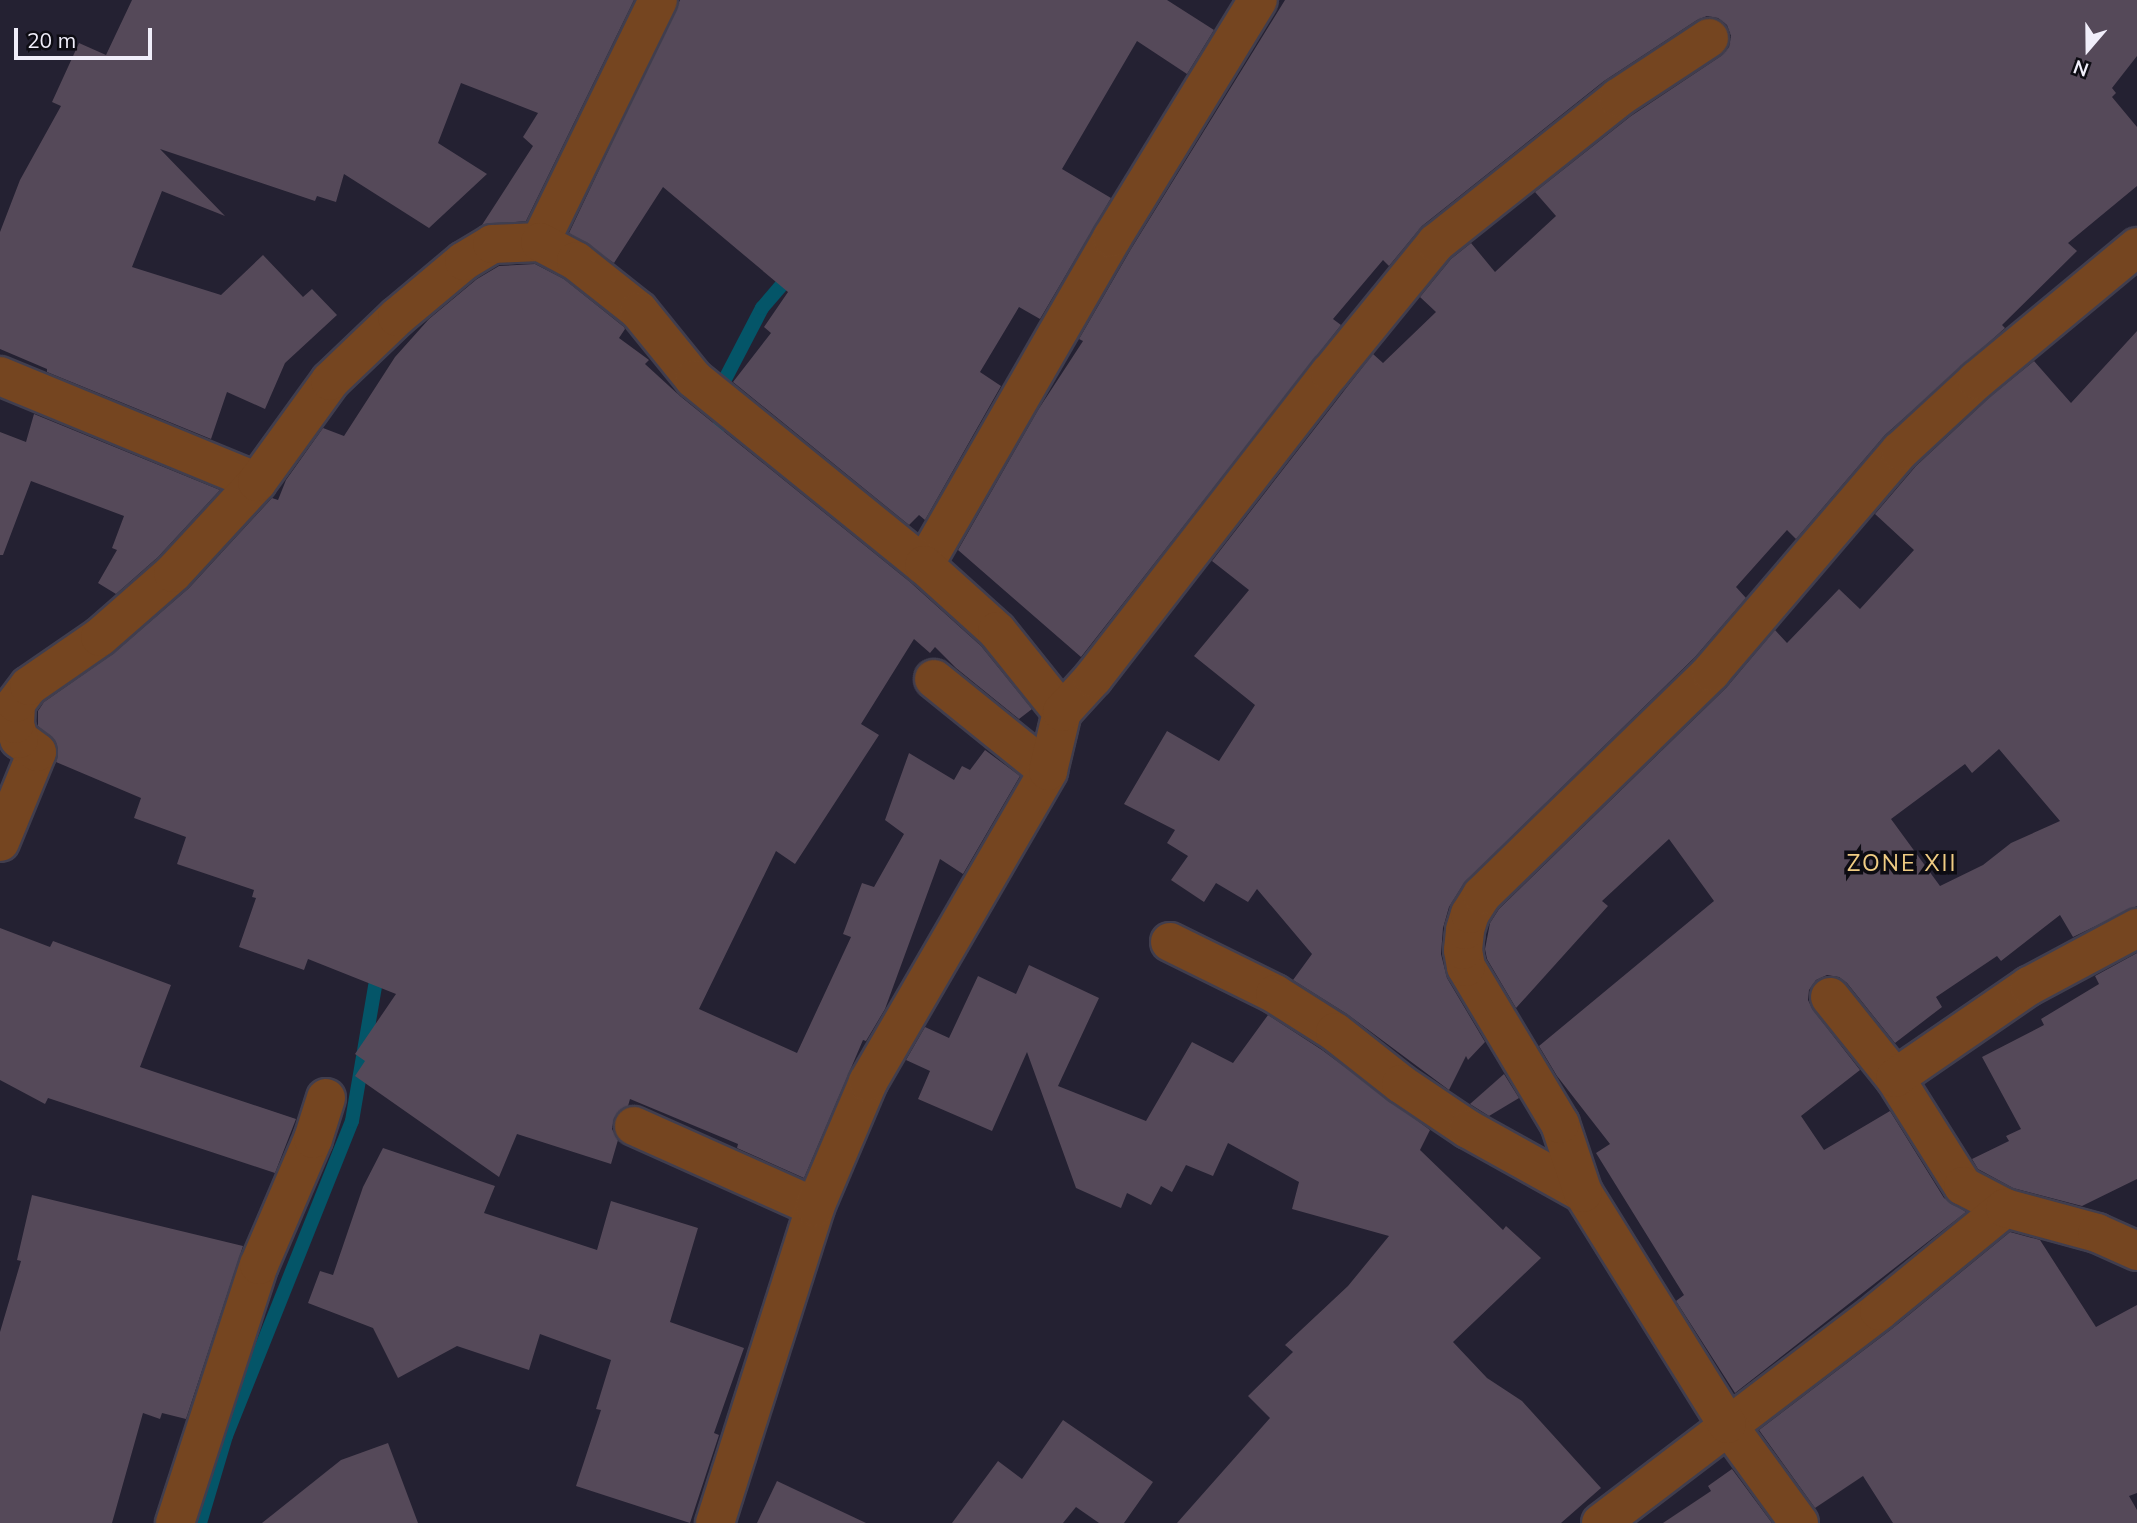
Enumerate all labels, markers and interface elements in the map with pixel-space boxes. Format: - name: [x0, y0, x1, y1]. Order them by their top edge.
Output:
- scale bar: [18, 14, 156, 58]
- north arrow: [2053, 14, 2123, 84]
- text: 20 m: [27, 27, 76, 53]
- text: N: [2070, 55, 2092, 82]
- district label: ZONE XII: [1848, 849, 1956, 877]

